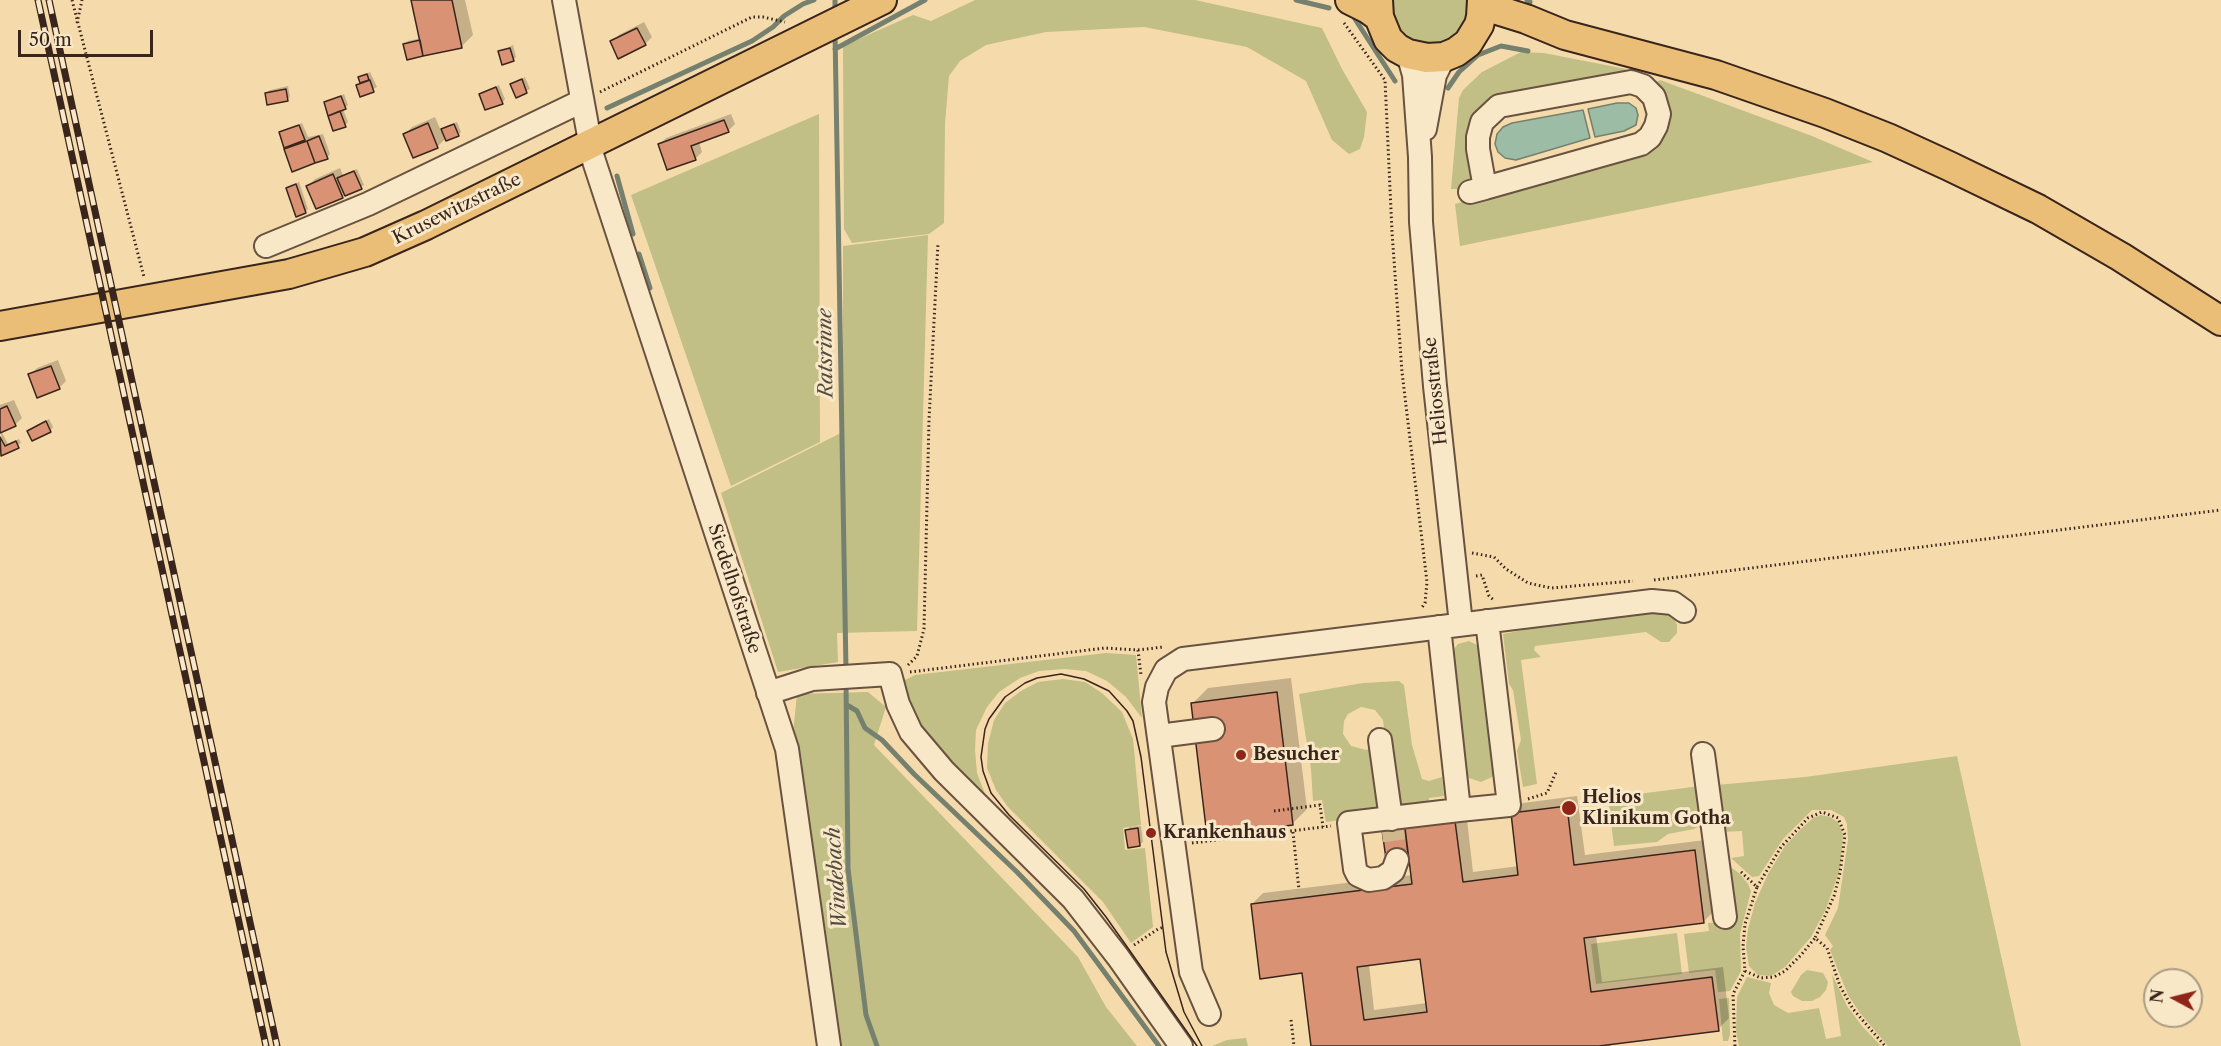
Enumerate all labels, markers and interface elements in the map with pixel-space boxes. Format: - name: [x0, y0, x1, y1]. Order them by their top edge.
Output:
- scale bar: [21, 18, 156, 56]
- text: 50 m: [29, 29, 72, 51]
- street label: Krusewitzstraße: [389, 169, 525, 249]
- water label: Ratsrinne: [813, 308, 839, 398]
- street label: Heliosstraße: [1420, 336, 1452, 446]
- street label: Siedelhofstraße: [703, 521, 765, 657]
- place label: Besucher: [1253, 744, 1339, 766]
- marker: Besucher: [1234, 748, 1248, 762]
- place label: Helios Klinikum Gotha: [1582, 787, 1731, 830]
- marker: Helios Klinikum Gotha: [1560, 799, 1578, 817]
- place label: Krankenhaus: [1163, 822, 1286, 844]
- water label: Windebach: [821, 826, 853, 930]
- marker: Krankenhaus: [1144, 826, 1158, 840]
- north arrow: [2143, 968, 2203, 1028]
- text: N: [2146, 988, 2168, 1004]

